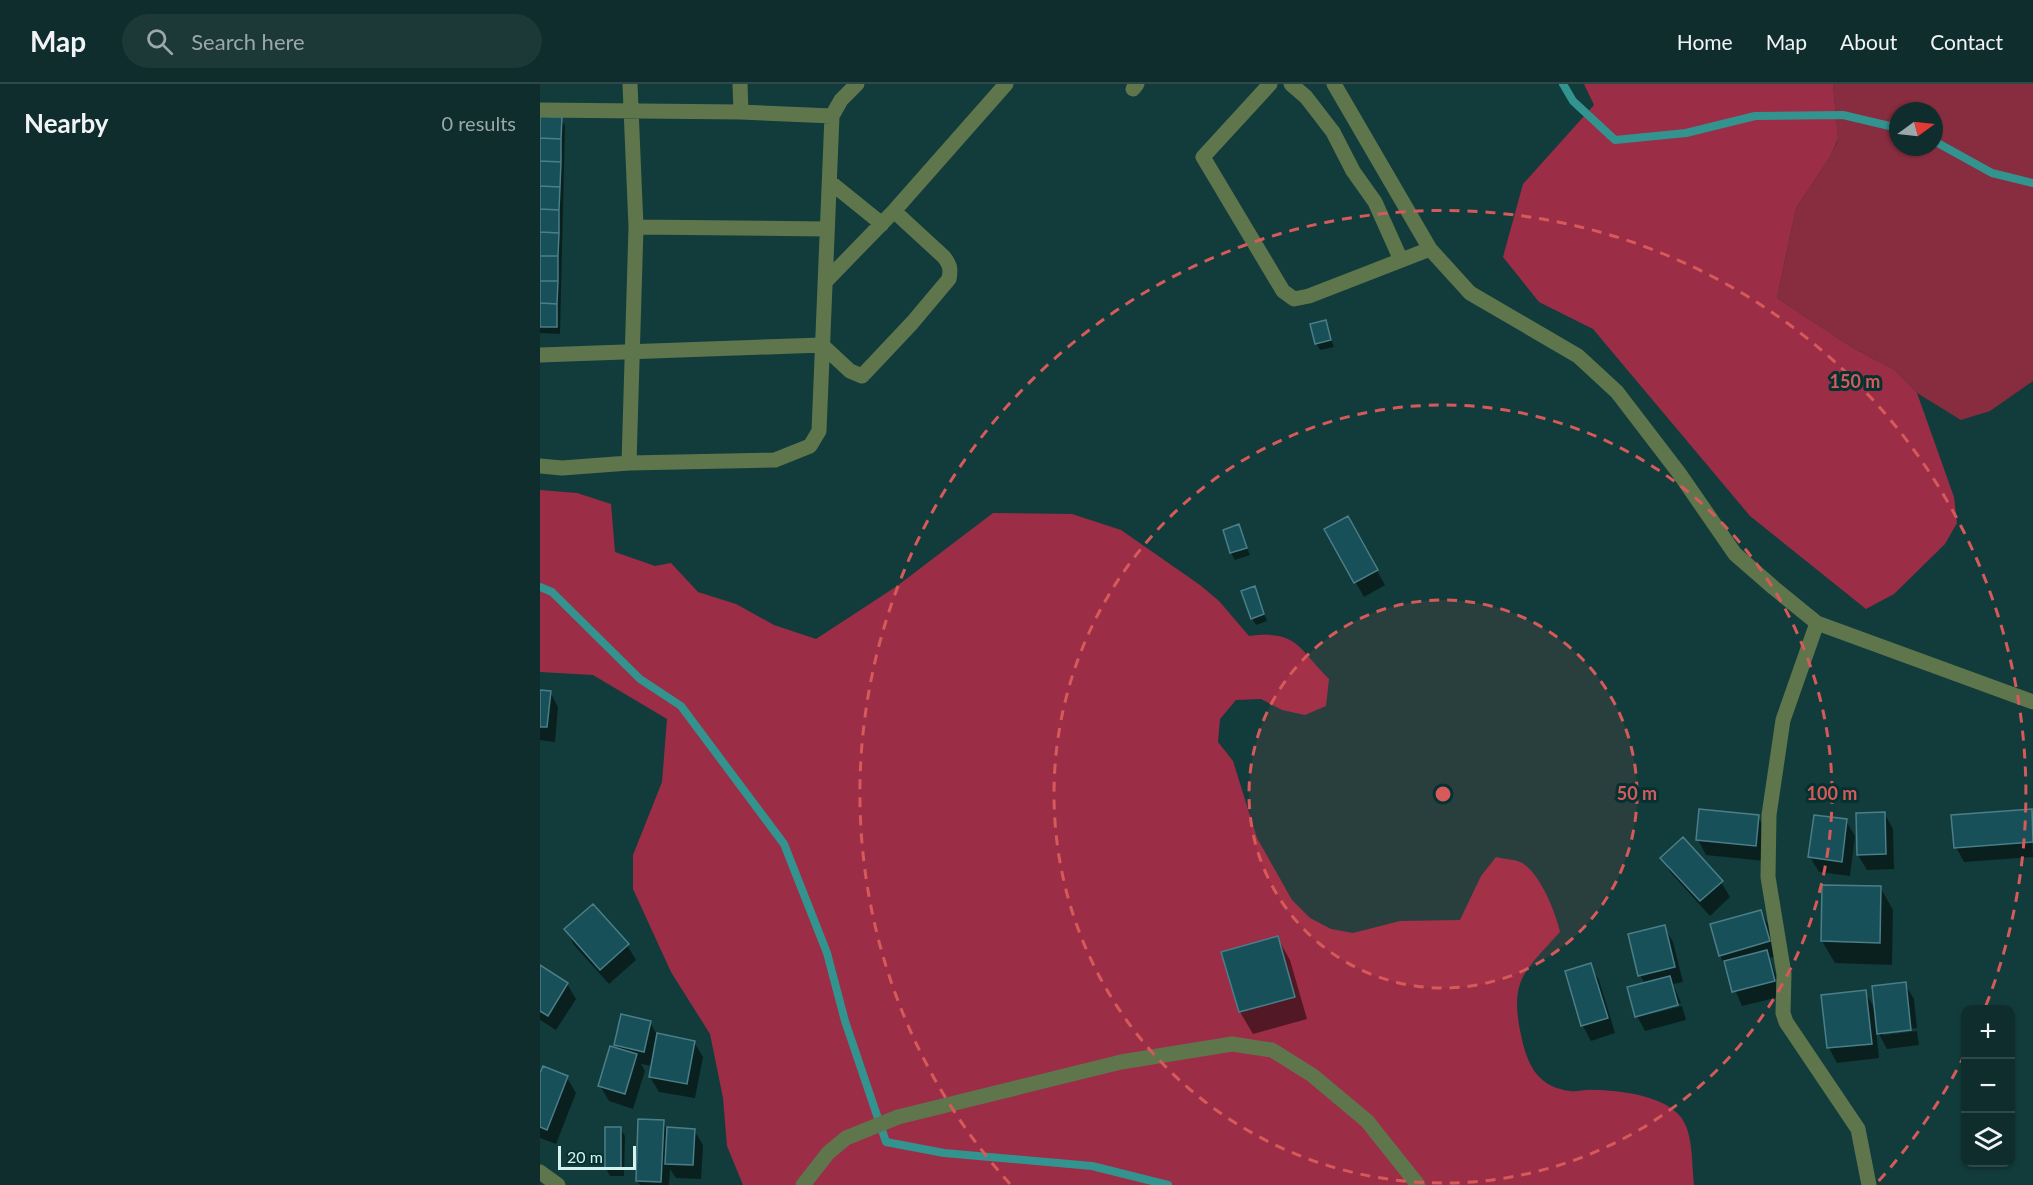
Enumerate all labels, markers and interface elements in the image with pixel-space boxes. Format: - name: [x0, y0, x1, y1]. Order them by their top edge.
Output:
- search box: [122, 14, 542, 68]
- text: Map: [30, 24, 86, 58]
- icon: search: [143, 25, 176, 58]
- text: Search here: [191, 28, 305, 55]
- text: Home: [1677, 29, 1733, 54]
- text: Map: [1766, 29, 1807, 54]
- text: About: [1840, 29, 1897, 54]
- text: Contact: [1930, 29, 2003, 54]
- north arrow: [1889, 102, 1943, 156]
- text: Nearby: [24, 107, 109, 139]
- text: 0 results: [441, 111, 516, 135]
- text: 150 m: [1830, 370, 1880, 392]
- text: 50 m: [1617, 782, 1657, 804]
- text: 100 m: [1807, 782, 1857, 804]
- centre of rings: [1433, 784, 1453, 804]
- map controls: [1961, 1005, 2015, 1167]
- button: +: [1961, 1005, 2015, 1059]
- button: −: [1961, 1059, 2015, 1113]
- button: layers: [1961, 1113, 2015, 1167]
- scale bar: [558, 1143, 636, 1170]
- text: 20 m: [567, 1147, 603, 1166]

